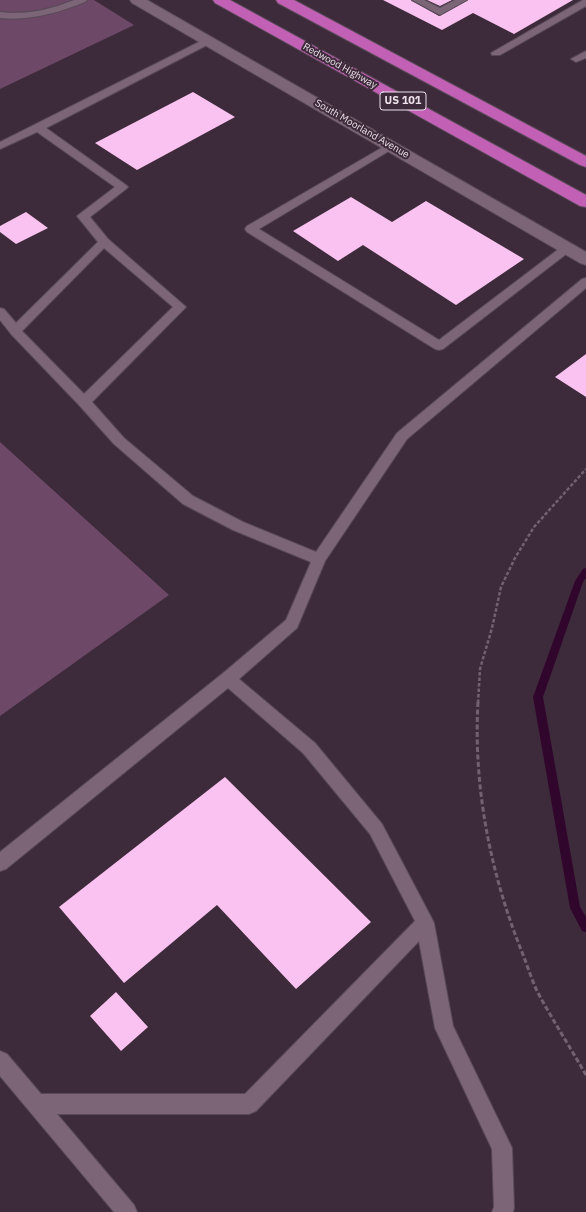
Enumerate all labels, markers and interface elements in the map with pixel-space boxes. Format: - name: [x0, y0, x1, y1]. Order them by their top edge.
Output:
- street label: Redwood Highway: [301, 41, 379, 91]
- road number: US 101: [380, 92, 426, 110]
- street label: South Moorland Avenue: [313, 97, 411, 161]

